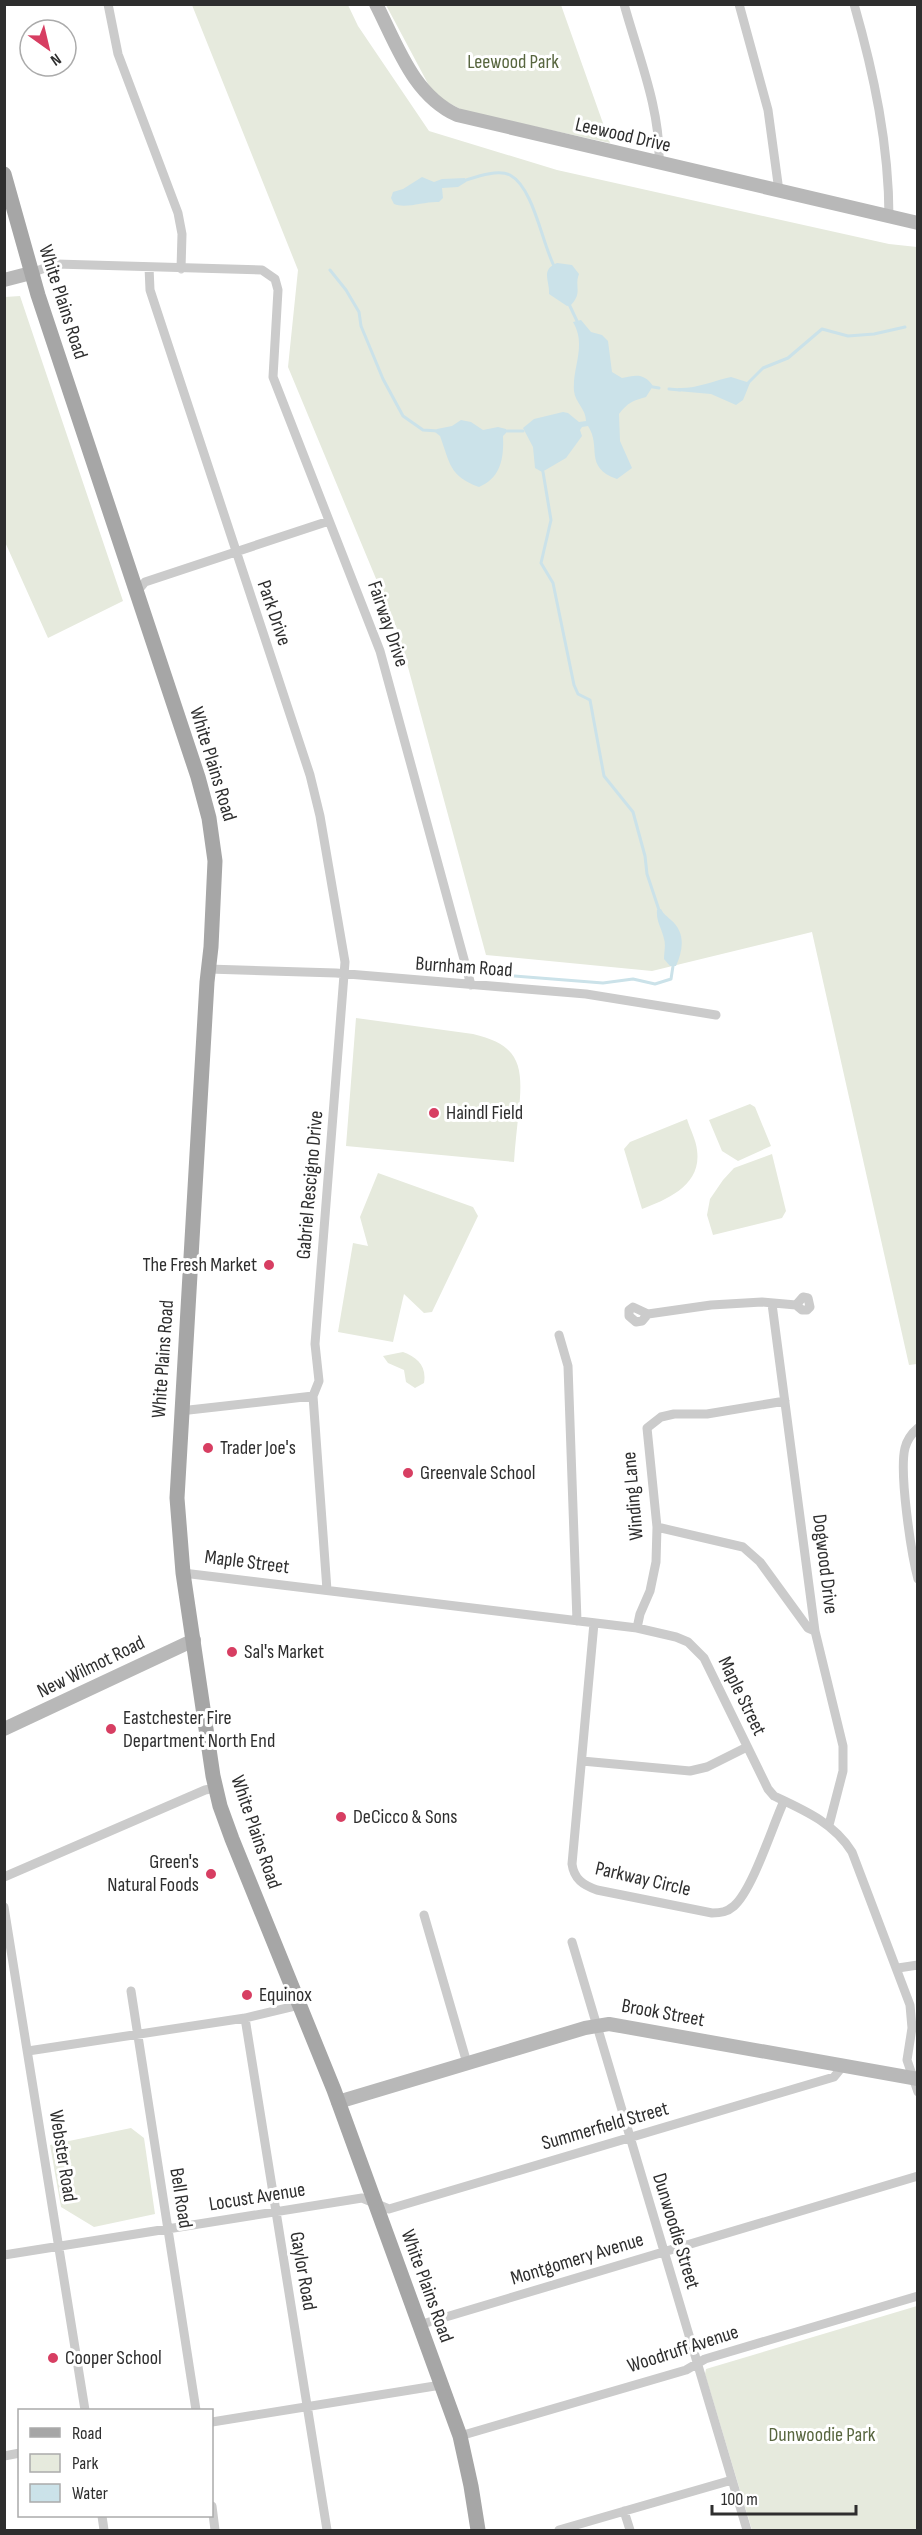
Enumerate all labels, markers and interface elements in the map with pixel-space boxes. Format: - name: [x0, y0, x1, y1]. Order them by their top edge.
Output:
- north arrow: [18, 18, 78, 78]
- text: N: [47, 49, 64, 69]
- park label: Leewood Park: [467, 50, 559, 74]
- street label: Leewood Drive: [573, 112, 673, 158]
- street label: White Plains Road: [33, 242, 93, 362]
- street label: Park Drive: [252, 577, 296, 649]
- street label: Fairway Drive: [362, 578, 414, 670]
- street label: White Plains Road: [184, 704, 242, 824]
- street label: Burnham Road: [415, 952, 513, 982]
- place label: Haindl Field: [446, 1101, 523, 1125]
- marker: Haindl Field: [427, 1106, 441, 1120]
- street label: Gabriel Rescigno Drive: [292, 1110, 328, 1260]
- place label: The Fresh Market: [143, 1253, 257, 1277]
- marker: The Fresh Market: [262, 1258, 276, 1272]
- street label: White Plains Road: [147, 1299, 179, 1419]
- place label: Trader Joe's: [220, 1436, 296, 1460]
- marker: Trader Joe's: [201, 1441, 215, 1455]
- street label: Winding Lane: [617, 1451, 649, 1541]
- place label: Greenvale School: [420, 1461, 536, 1485]
- marker: Greenvale School: [401, 1466, 415, 1480]
- street label: Dogwood Drive: [807, 1513, 843, 1615]
- street label: Maple Street: [203, 1545, 291, 1579]
- street label: New Wilmot Road: [33, 1631, 149, 1703]
- place label: Sal's Market: [244, 1640, 324, 1664]
- marker: Sal's Market: [225, 1645, 239, 1659]
- street label: Maple Street: [713, 1653, 771, 1739]
- place label: Eastchester Fire Department North End: [123, 1706, 275, 1753]
- marker: Eastchester Fire Department North End: [104, 1722, 118, 1736]
- street label: White Plains Road: [225, 1772, 287, 1892]
- place label: DeCicco & Sons: [353, 1805, 458, 1829]
- marker: DeCicco & Sons: [334, 1810, 348, 1824]
- place label: Green's Natural Foods: [107, 1850, 199, 1897]
- street label: Parkway Circle: [593, 1856, 693, 1902]
- marker: Green's Natural Foods: [204, 1867, 218, 1881]
- place label: Equinox: [259, 1983, 312, 2007]
- marker: Equinox: [240, 1988, 254, 2002]
- street label: Brook Street: [620, 1994, 706, 2032]
- street label: Summerfield Street: [539, 2096, 671, 2156]
- street label: Webster Road: [44, 2108, 82, 2204]
- street label: Bell Road: [164, 2166, 198, 2230]
- street label: Dunwoodie Street: [647, 2170, 705, 2292]
- street label: Locust Avenue: [207, 2178, 307, 2216]
- street label: White Plains Road: [395, 2226, 459, 2346]
- street label: Montgomery Avenue: [508, 2227, 646, 2291]
- street label: Gaylor Road: [284, 2230, 322, 2312]
- street label: Woodruff Avenue: [624, 2320, 742, 2378]
- place label: Cooper School: [65, 2346, 162, 2370]
- marker: Cooper School: [46, 2351, 60, 2365]
- legend: [18, 2409, 213, 2517]
- text: Road: [72, 2423, 102, 2444]
- park label: Dunwoodie Park: [768, 2423, 876, 2447]
- text: Park: [72, 2453, 98, 2474]
- scale bar: [712, 2478, 856, 2516]
- text: Water: [72, 2483, 108, 2504]
- text: 100 m: [721, 2489, 758, 2510]

